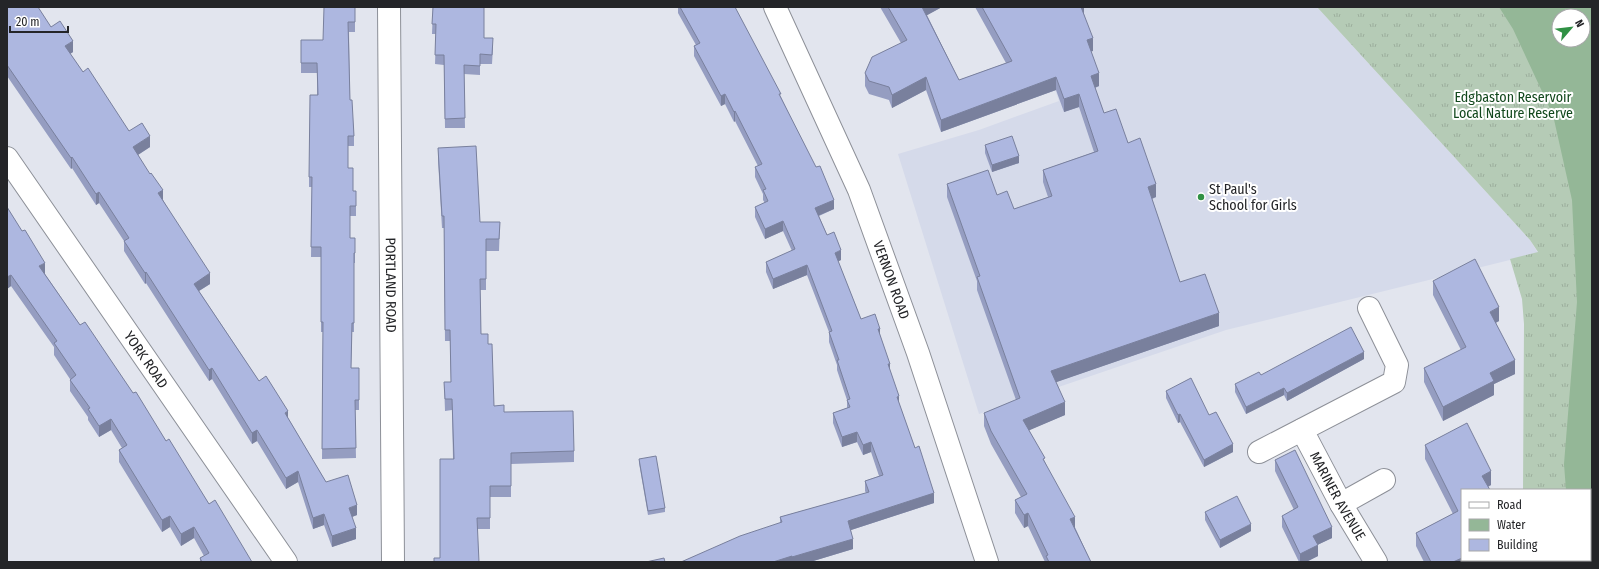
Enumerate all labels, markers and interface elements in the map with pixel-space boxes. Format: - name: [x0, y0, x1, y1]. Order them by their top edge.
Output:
- scale bar: [10, 8, 68, 34]
- north arrow: [1551, 8, 1591, 48]
- text: 20 m: [16, 15, 40, 29]
- text: N: [1572, 18, 1587, 30]
- park label: Edgbaston Reservoir Local Nature Reserve: [1453, 89, 1573, 122]
- place label: St Paul's School for Girls: [1209, 181, 1297, 214]
- marker: St Paul's School for Girls: [1196, 192, 1206, 202]
- street label: PORTLAND ROAD: [382, 237, 399, 333]
- street label: VERNON ROAD: [869, 239, 913, 322]
- street label: YORK ROAD: [120, 328, 171, 392]
- street label: MARINER AVENUE: [1306, 449, 1369, 544]
- legend: [1461, 489, 1591, 561]
- text: Road: [1497, 498, 1522, 512]
- text: Water: [1497, 518, 1526, 532]
- text: Building: [1497, 538, 1538, 552]

